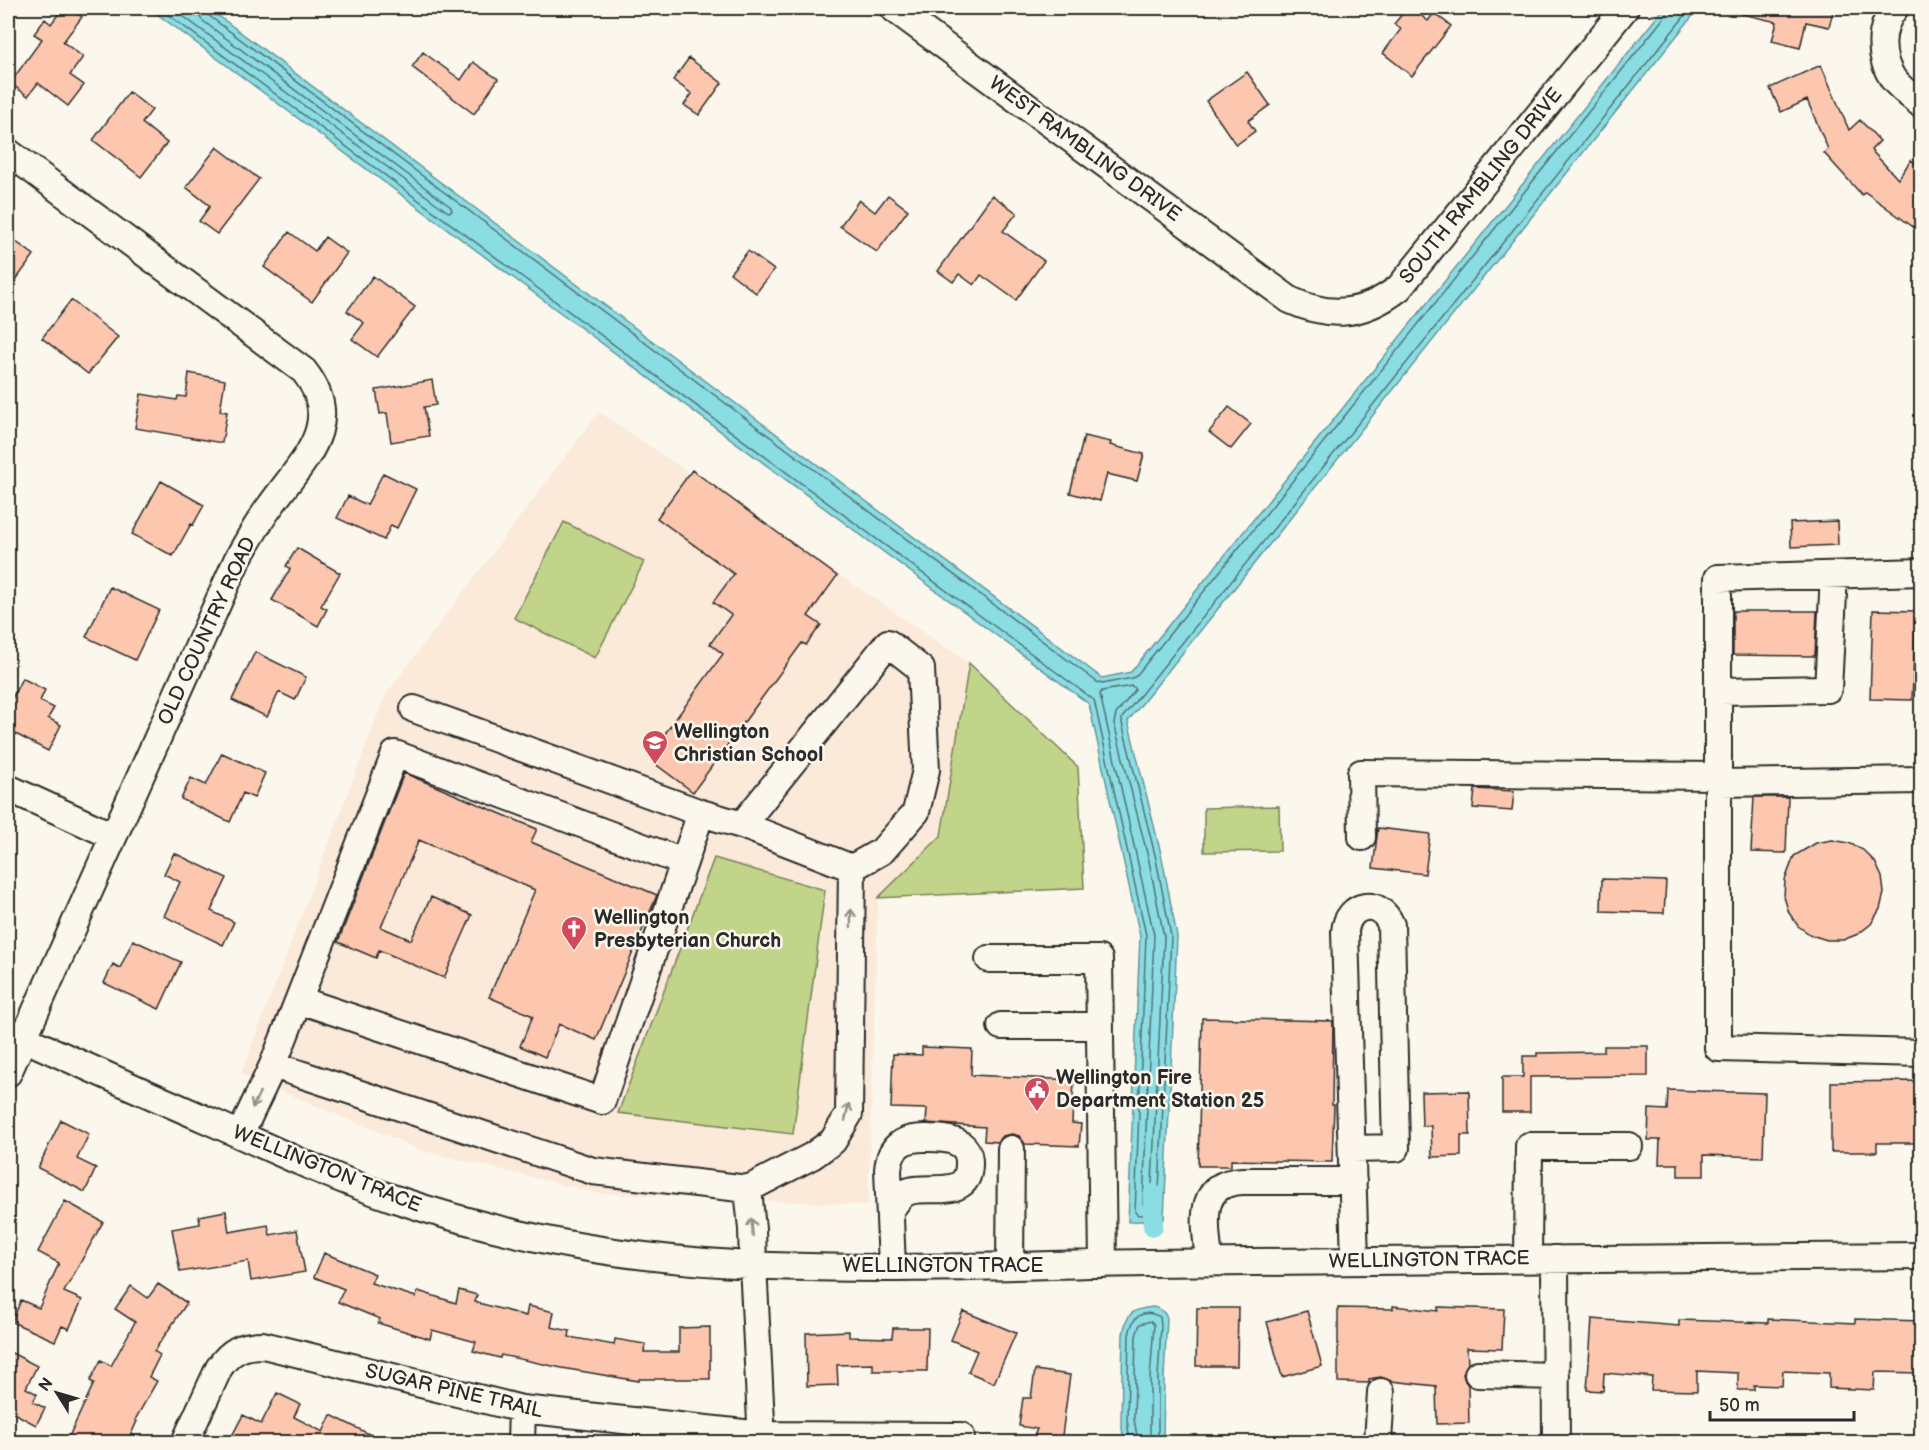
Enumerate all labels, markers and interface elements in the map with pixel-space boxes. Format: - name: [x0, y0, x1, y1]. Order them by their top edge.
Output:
- street label: WEST RAMBLING DRIVE: [984, 71, 1186, 227]
- street label: SOUTH RAMBLING DRIVE: [1395, 83, 1567, 289]
- street label: OLD COUNTRY ROAD: [153, 533, 261, 729]
- place label: Wellington Christian School: [674, 720, 823, 767]
- school or university icon: Wellington Christian School: [640, 728, 670, 766]
- place label: Wellington Presbyterian Church: [594, 906, 781, 953]
- one-way arrow: [845, 908, 857, 928]
- church icon: Wellington Presbyterian Church: [559, 914, 589, 952]
- place label: Wellington Fire Department Station 25: [1056, 1066, 1265, 1113]
- public building icon: Wellington Fire Department Station 25: [1022, 1075, 1052, 1113]
- one-way arrow: [250, 1090, 262, 1108]
- one-way arrow: [841, 1103, 853, 1122]
- street label: WELLINGTON TRACE: [229, 1120, 425, 1218]
- one-way arrow: [746, 1217, 757, 1237]
- street label: WELLINGTON TRACE: [1328, 1246, 1530, 1274]
- street label: WELLINGTON TRACE: [843, 1254, 1043, 1278]
- street label: SUGAR PINE TRAIL: [363, 1359, 545, 1423]
- north arrow: [27, 1363, 87, 1423]
- text: N: [35, 1374, 57, 1395]
- scale bar: [1710, 1384, 1854, 1422]
- text: 50 m: [1719, 1395, 1760, 1416]

